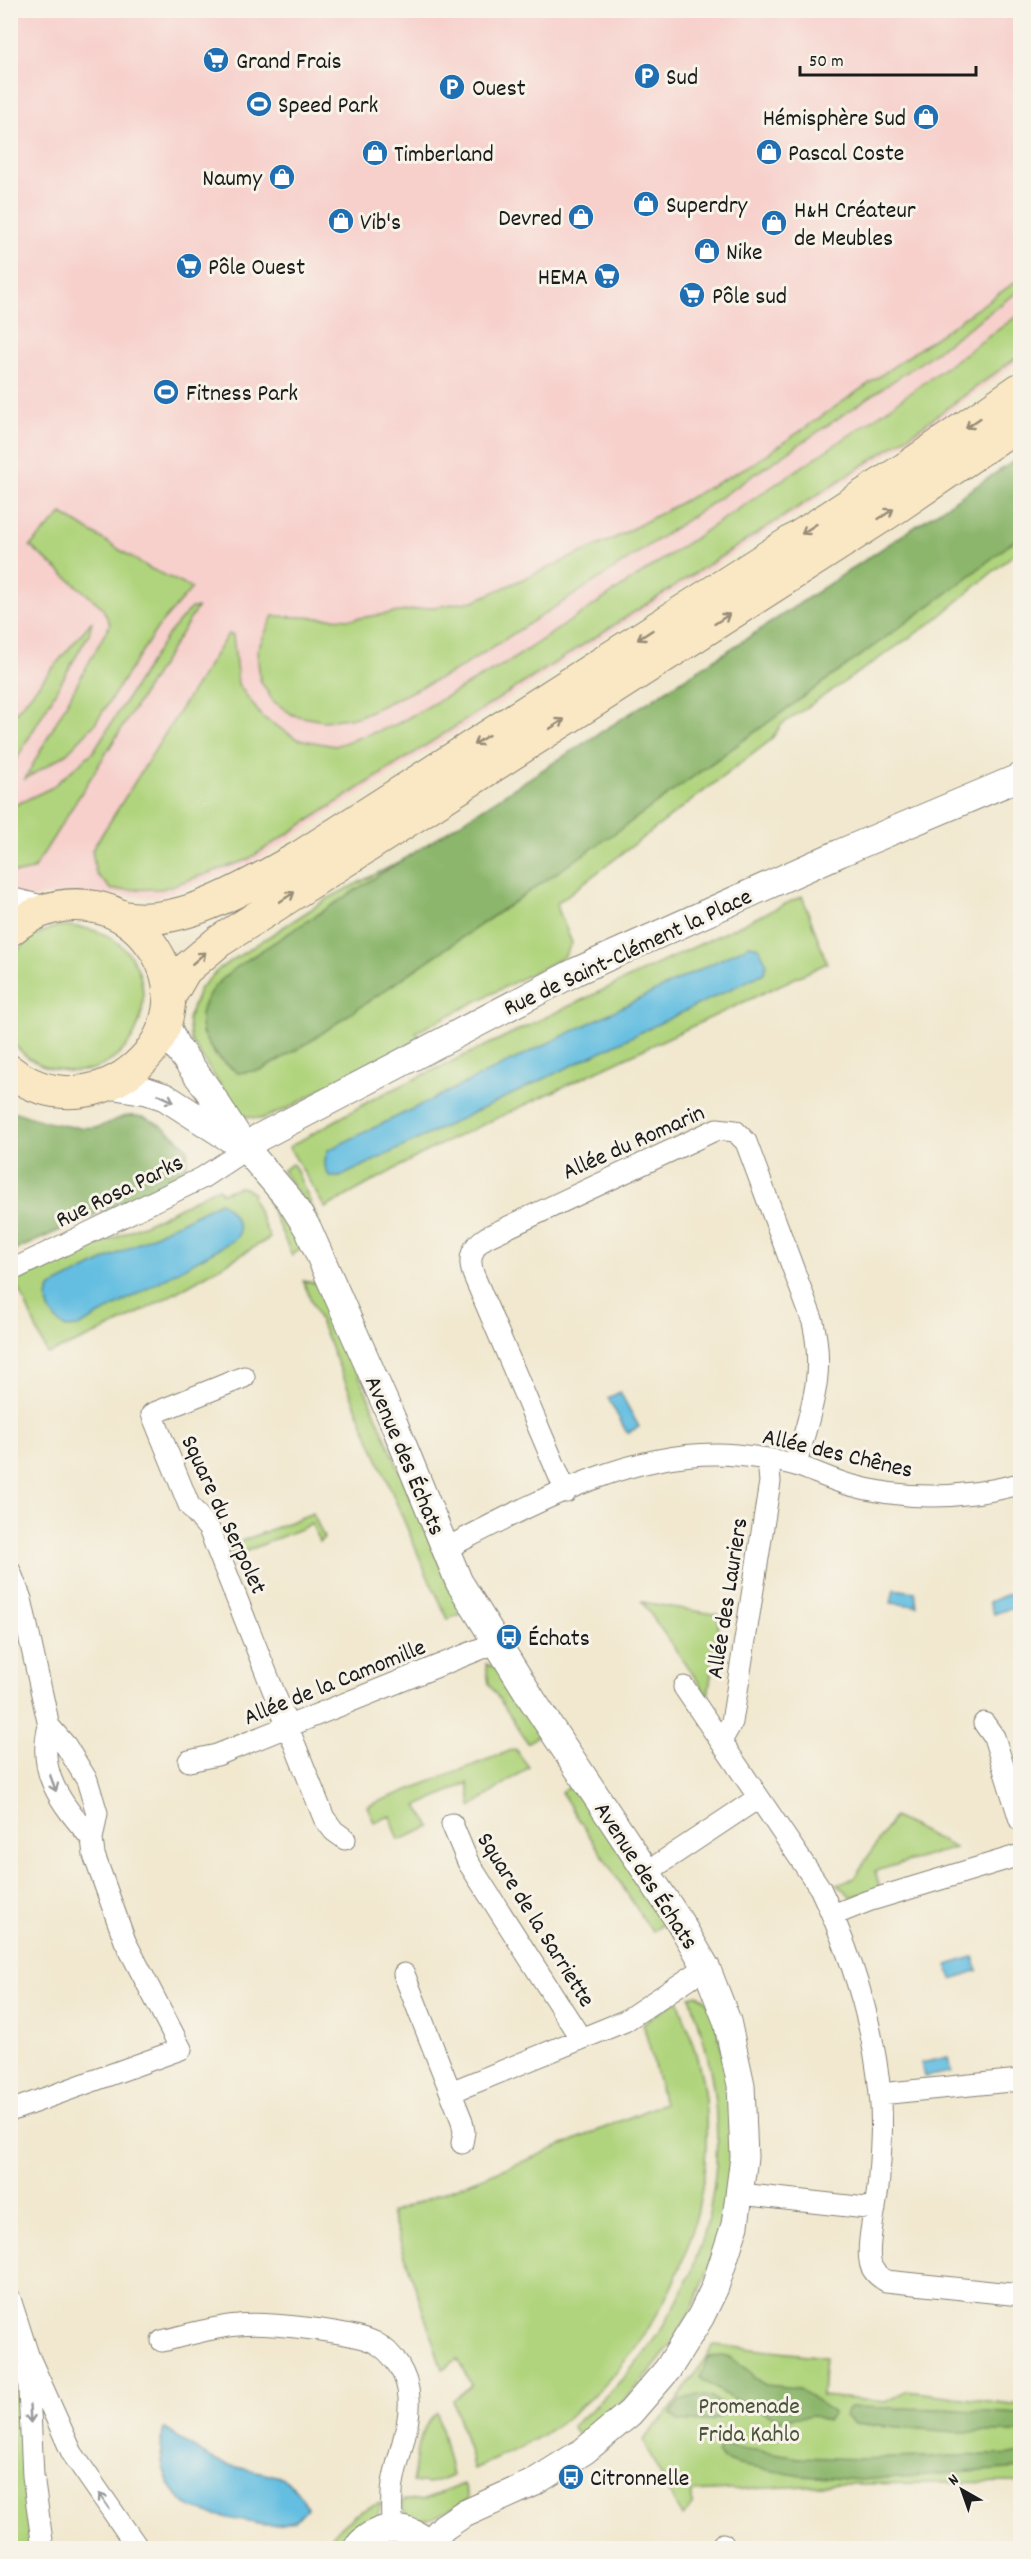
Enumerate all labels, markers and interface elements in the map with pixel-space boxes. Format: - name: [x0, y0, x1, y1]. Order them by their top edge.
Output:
- scale bar: [800, 39, 976, 77]
- supermarket icon: Grand Frais: [201, 45, 231, 75]
- place label: Grand Frais: [236, 46, 341, 80]
- text: 50 m: [809, 50, 844, 75]
- parking icon: Sud: [632, 61, 662, 91]
- place label: Sud: [666, 62, 698, 96]
- parking icon: Ouest: [437, 72, 467, 102]
- place label: Ouest: [472, 73, 526, 107]
- sports icon: Speed Park: [244, 89, 274, 119]
- place label: Speed Park: [278, 90, 378, 124]
- shop icon: Hémisphère Sud: [911, 102, 941, 132]
- place label: Hémisphère Sud: [763, 103, 906, 137]
- shop icon: Pascal Coste: [754, 137, 784, 167]
- shop icon: Timberland: [360, 138, 390, 168]
- place label: Pascal Coste: [788, 138, 904, 172]
- place label: Timberland: [394, 139, 494, 173]
- shop icon: Naumy: [267, 162, 297, 192]
- place label: Naumy: [202, 163, 263, 197]
- shop icon: Superdry: [631, 189, 661, 219]
- place label: Superdry: [666, 190, 749, 224]
- place label: H&H Créateur de Meubles: [794, 195, 916, 257]
- shop icon: Devred: [566, 202, 596, 232]
- place label: Devred: [498, 203, 562, 237]
- shop icon: Vib's: [326, 206, 356, 236]
- place label: Vib's: [360, 207, 401, 241]
- shop icon: H&H Créateur de Meubles: [759, 208, 789, 238]
- shop icon: Nike: [692, 236, 722, 266]
- place label: Nike: [726, 237, 763, 271]
- supermarket icon: Pôle Ouest: [174, 251, 204, 281]
- place label: Pôle Ouest: [208, 252, 305, 286]
- supermarket icon: HEMA: [592, 261, 622, 291]
- place label: HEMA: [538, 262, 588, 296]
- supermarket icon: Pôle sud: [677, 280, 707, 310]
- place label: Pôle sud: [712, 281, 787, 315]
- sports icon: Fitness Park: [151, 377, 181, 407]
- place label: Fitness Park: [186, 378, 298, 412]
- one-way arrow: [965, 417, 981, 429]
- one-way arrow: [877, 508, 894, 520]
- one-way arrow: [801, 523, 818, 536]
- one-way arrow: [713, 613, 730, 625]
- one-way arrow: [637, 629, 654, 641]
- one-way arrow: [549, 718, 566, 731]
- one-way arrow: [473, 734, 490, 746]
- street label: Rue de Saint-Clément la Place: [498, 881, 758, 1026]
- one-way arrow: [278, 891, 295, 903]
- one-way arrow: [191, 951, 207, 964]
- one-way arrow: [156, 1093, 174, 1105]
- street label: Allée du Romarin: [558, 1097, 711, 1190]
- street label: Rue Rosa Parks: [51, 1147, 190, 1238]
- street label: Avenue des Échats: [354, 1371, 452, 1541]
- street label: Allée des Chênes: [759, 1421, 916, 1489]
- street label: Square du Serpolet: [171, 1430, 274, 1600]
- street label: Allée des Lauriers: [699, 1515, 758, 1681]
- bus stop icon: Échats: [494, 1622, 524, 1652]
- place label: Échats: [528, 1623, 590, 1657]
- street label: Allée de la Camomille: [239, 1632, 431, 1736]
- one-way arrow: [48, 1773, 59, 1792]
- street label: Avenue des Échats: [584, 1796, 705, 1957]
- street label: Square de la Sarriette: [467, 1827, 602, 2015]
- park label: Promenade Frida Kahlo: [698, 2391, 800, 2453]
- one-way arrow: [25, 2403, 36, 2423]
- north arrow: [932, 2460, 992, 2520]
- bus stop icon: Citronnelle: [556, 2462, 586, 2492]
- place label: Citronnelle: [590, 2463, 689, 2497]
- text: N: [944, 2469, 964, 2492]
- one-way arrow: [98, 2493, 110, 2510]

